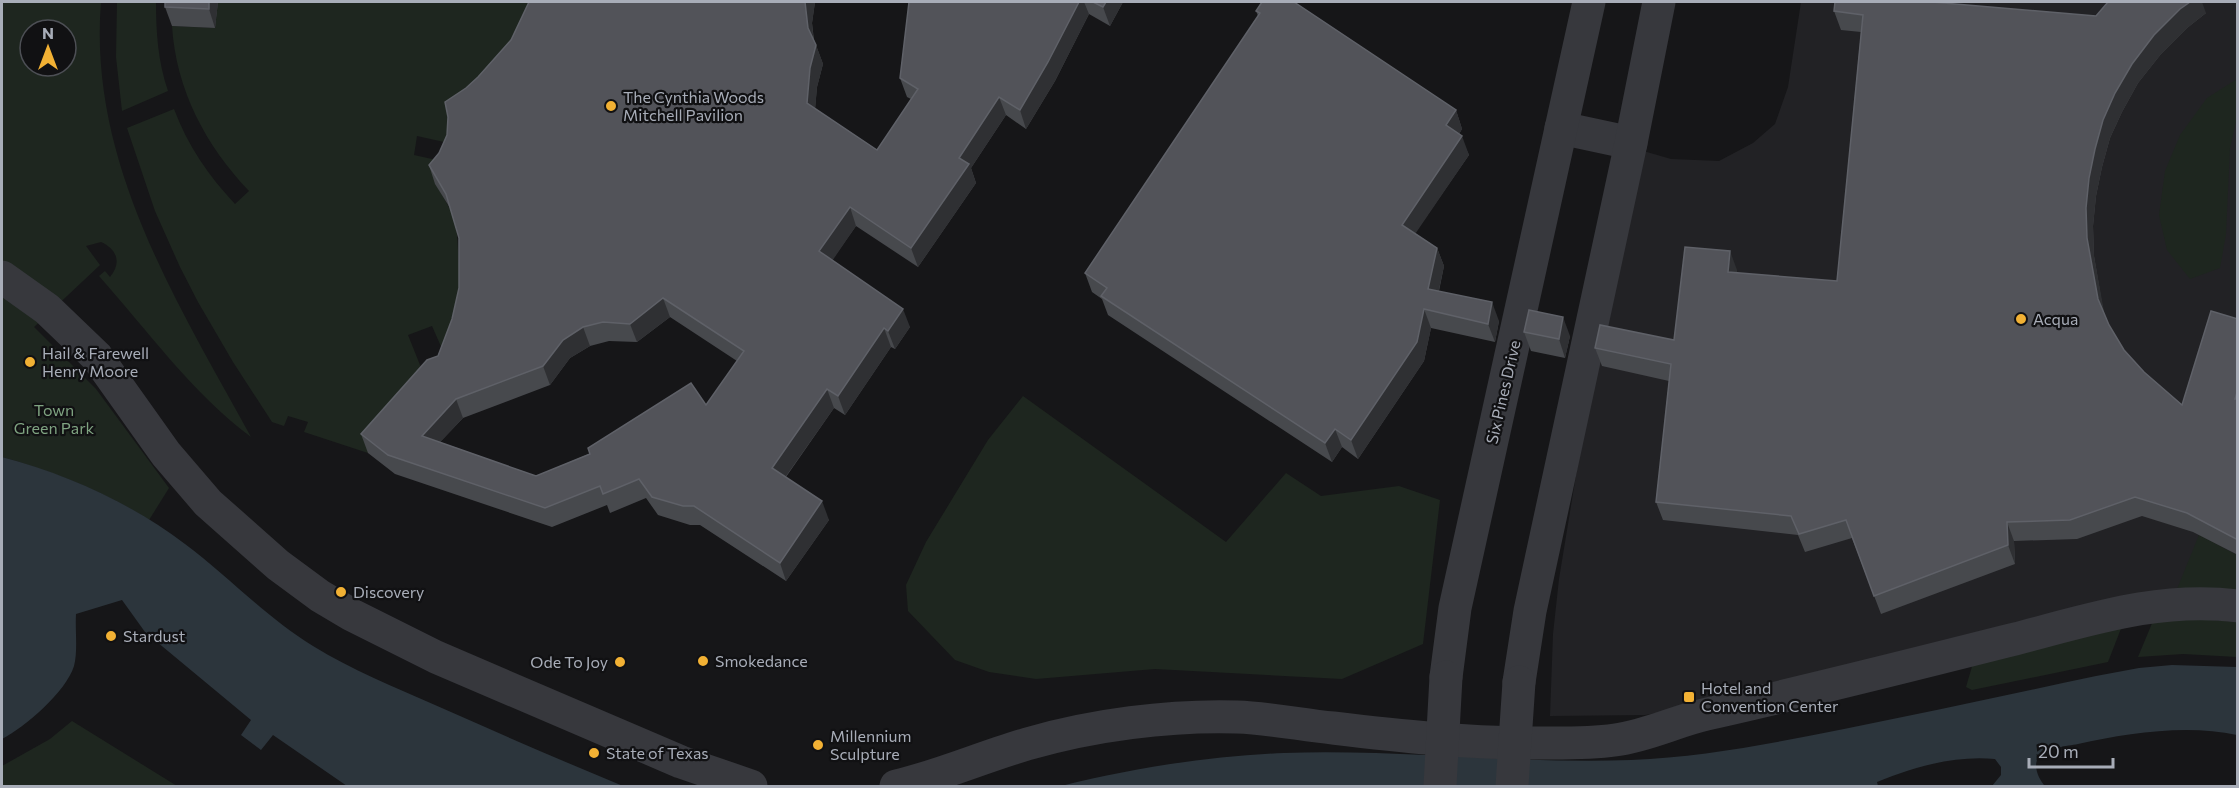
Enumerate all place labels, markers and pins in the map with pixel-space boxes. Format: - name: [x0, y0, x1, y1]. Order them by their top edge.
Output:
- place label: The Cynthia Woods Mitchell Pavilion: [623, 87, 764, 124]
- marker: The Cynthia Woods Mitchell Pavilion: [604, 99, 618, 113]
- place label: Acqua: [2033, 309, 2078, 328]
- marker: Acqua: [2014, 312, 2028, 326]
- place label: Hail & Farewell Henry Moore: [42, 343, 149, 380]
- marker: Hail & Farewell Henry Moore: [23, 355, 37, 369]
- place label: Discovery: [353, 582, 424, 601]
- marker: Discovery: [334, 585, 348, 599]
- place label: Stardust: [123, 626, 186, 645]
- marker: Stardust: [104, 629, 118, 643]
- place label: Smokedance: [715, 651, 808, 670]
- place label: Ode To Joy: [530, 652, 608, 671]
- marker: Smokedance: [696, 654, 710, 668]
- marker: Ode To Joy: [613, 655, 627, 669]
- place label: Hotel and Convention Center: [1701, 678, 1839, 715]
- marker: Hotel and Convention Center: [1682, 690, 1696, 704]
- place label: Millennium Sculpture: [830, 726, 911, 763]
- marker: Millennium Sculpture: [811, 738, 825, 752]
- place label: State of Texas: [606, 743, 709, 762]
- marker: State of Texas: [587, 746, 601, 760]

